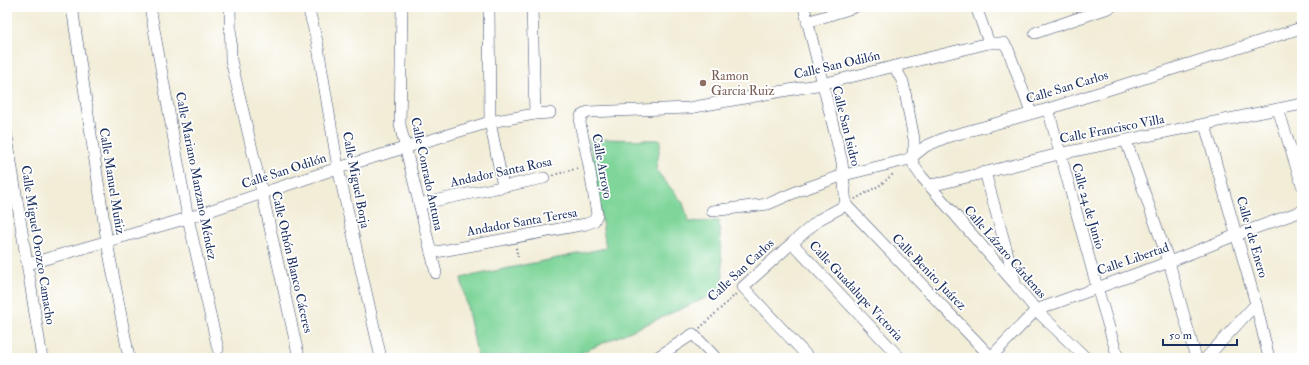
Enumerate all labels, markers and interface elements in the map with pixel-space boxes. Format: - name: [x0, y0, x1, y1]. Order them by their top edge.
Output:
- street label: Calle San Odilón: [792, 47, 882, 83]
- street label: Calle San Carlos: [1024, 67, 1111, 107]
- place label: Ramon Garcia Ruiz: [711, 68, 775, 99]
- marker: Ramon Garcia Ruiz: [698, 78, 708, 88]
- street label: Calle San Isidro: [828, 84, 864, 168]
- street label: Calle Mariano Manzano Méndez: [172, 90, 220, 262]
- street label: Calle Francisco Villa: [1058, 111, 1166, 147]
- street label: Calle Conrado Antuna: [407, 116, 447, 233]
- street label: Calle Manuel Muñiz: [96, 126, 128, 236]
- street label: Calle Miguel Borja: [339, 130, 373, 230]
- street label: Calle Arroyo: [587, 132, 616, 200]
- street label: Calle San Odilón: [240, 150, 329, 192]
- street label: Andador Santa Rosa: [448, 153, 554, 191]
- street label: Calle 24 de Junio: [1068, 161, 1108, 251]
- street label: Calle Miguel Orozco Camacho: [18, 164, 58, 326]
- street label: Calle Othón Blanco Cáceres: [268, 190, 316, 335]
- street label: Calle 1 de Enero: [1233, 194, 1271, 280]
- street label: Calle Lázaro Cárdenas: [960, 202, 1050, 302]
- street label: Andador Santa Teresa: [465, 204, 579, 240]
- street label: Calle Benito Juárez: [888, 230, 970, 314]
- street label: Calle San Carlos: [704, 235, 778, 305]
- street label: Calle Guadalupe Victoria: [805, 238, 907, 345]
- street label: Calle Libertad: [1095, 239, 1172, 279]
- scale bar: [1163, 321, 1237, 347]
- text: 50 m: [1169, 328, 1193, 343]

